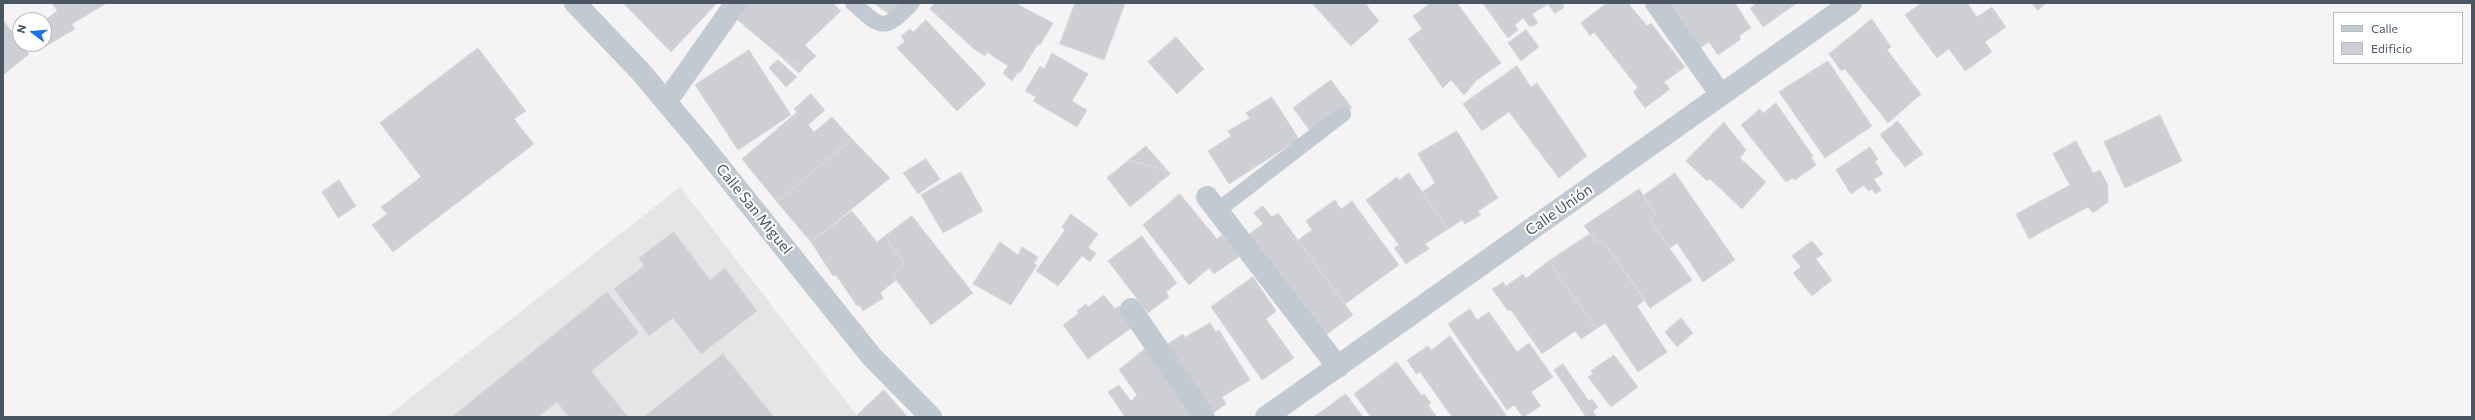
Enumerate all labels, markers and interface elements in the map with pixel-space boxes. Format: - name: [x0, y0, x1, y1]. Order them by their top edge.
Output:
- north arrow: [12, 12, 52, 52]
- legend: [2333, 12, 2463, 64]
- text: Calle: [2371, 21, 2398, 35]
- text: N: [14, 23, 28, 35]
- text: Edificio: [2371, 41, 2412, 55]
- street label: Calle San Miguel: [712, 160, 796, 258]
- street label: Calle Unión: [1522, 180, 1596, 240]

